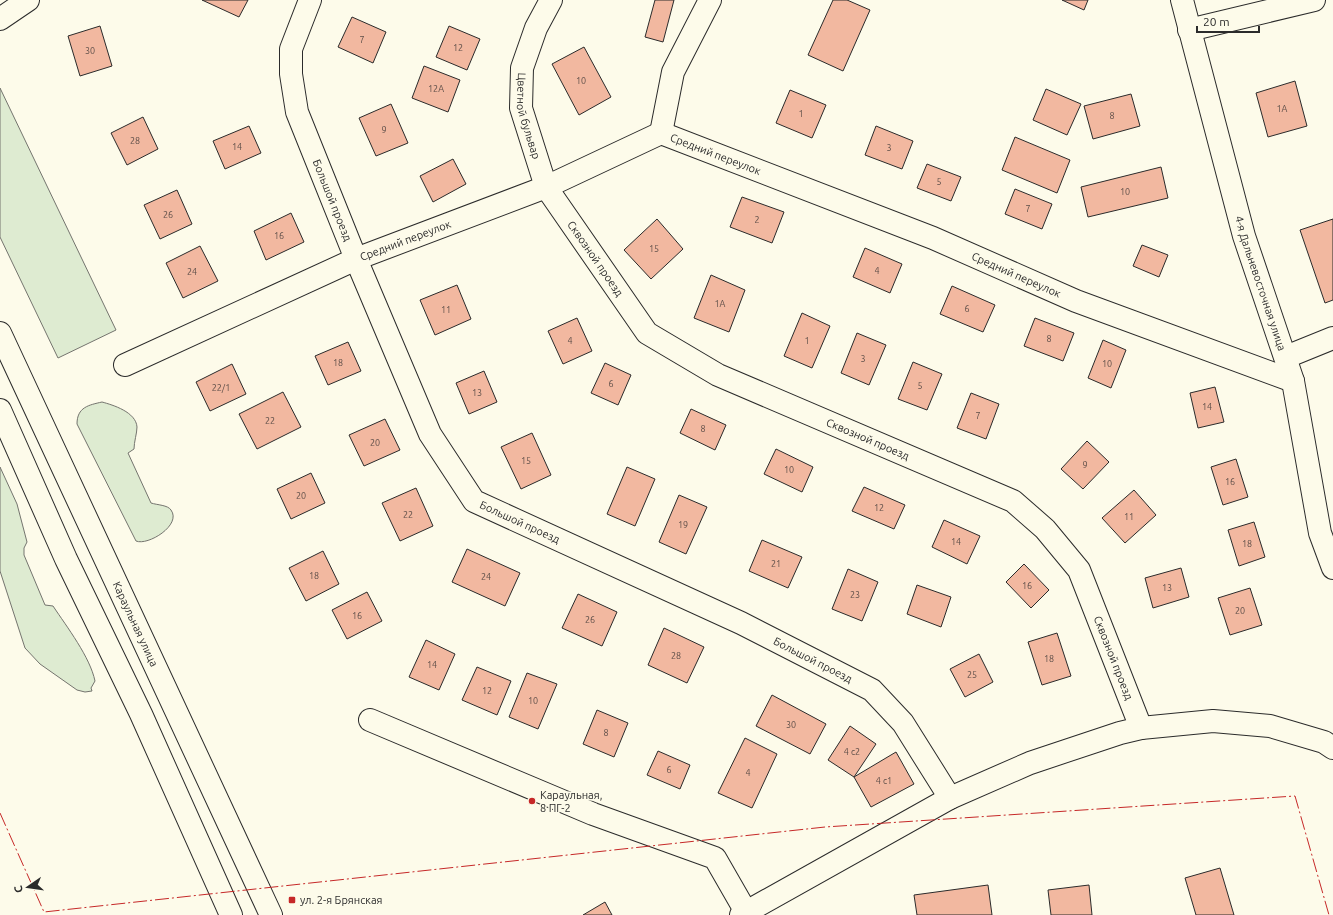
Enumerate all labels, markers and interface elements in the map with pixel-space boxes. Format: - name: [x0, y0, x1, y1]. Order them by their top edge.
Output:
- scale bar: [1197, 8, 1259, 34]
- text: 20 m: [1203, 15, 1230, 28]
- house number: 7: [359, 35, 365, 45]
- house number: 12: [453, 43, 463, 53]
- house number: 30: [85, 46, 95, 56]
- street label: Цветной бульвар: [515, 72, 543, 160]
- house number: 10: [576, 76, 586, 86]
- house number: 12А: [428, 84, 444, 94]
- house number: 1А: [1277, 104, 1288, 114]
- house number: 1: [798, 109, 804, 119]
- house number: 8: [1109, 111, 1115, 121]
- house number: 9: [381, 125, 387, 135]
- street label: Средний переулок: [669, 131, 763, 177]
- house number: 28: [130, 136, 140, 146]
- house number: 14: [232, 142, 242, 152]
- house number: 3: [886, 143, 892, 153]
- street label: Большой проезд: [311, 158, 354, 243]
- house number: 5: [936, 177, 942, 187]
- house number: 10: [1120, 187, 1130, 197]
- house number: 7: [1025, 204, 1031, 214]
- house number: 26: [163, 210, 173, 220]
- street label: 4-я Дальневосточная улица: [1233, 214, 1288, 352]
- house number: 2: [754, 215, 760, 225]
- street label: Средний переулок: [358, 217, 453, 263]
- street label: Сквозной проезд: [565, 218, 626, 299]
- house number: 16: [274, 231, 284, 241]
- house number: 15: [649, 244, 659, 254]
- street label: Средний переулок: [970, 250, 1063, 300]
- house number: 4: [874, 266, 880, 276]
- house number: 24: [187, 267, 197, 277]
- house number: 1А: [715, 299, 726, 309]
- house number: 6: [964, 304, 970, 314]
- house number: 11: [441, 305, 451, 315]
- house number: 8: [1046, 334, 1052, 344]
- house number: 4: [567, 336, 573, 346]
- house number: 1: [804, 336, 810, 346]
- house number: 3: [860, 354, 866, 364]
- house number: 18: [333, 358, 343, 368]
- house number: 10: [1102, 359, 1112, 369]
- house number: 6: [608, 379, 614, 389]
- house number: 5: [917, 381, 923, 391]
- house number: 22/1: [212, 383, 230, 393]
- house number: 13: [472, 388, 482, 398]
- house number: 14: [1202, 402, 1212, 412]
- house number: 7: [975, 411, 981, 421]
- house number: 22: [265, 416, 275, 426]
- street label: Сквозной проезд: [825, 416, 912, 462]
- house number: 8: [700, 424, 706, 434]
- house number: 20: [370, 438, 380, 448]
- house number: 15: [521, 456, 531, 466]
- house number: 9: [1082, 460, 1088, 470]
- house number: 10: [784, 465, 794, 475]
- house number: 16: [1225, 477, 1235, 487]
- house number: 20: [296, 491, 306, 501]
- street label: Большой проезд: [478, 498, 562, 546]
- house number: 12: [874, 503, 884, 513]
- house number: 22: [403, 510, 413, 520]
- house number: 11: [1124, 512, 1134, 522]
- house number: 19: [678, 520, 688, 530]
- house number: 14: [951, 537, 961, 547]
- house number: 18: [1242, 539, 1252, 549]
- house number: 21: [771, 559, 781, 569]
- house number: 18: [309, 571, 319, 581]
- house number: 24: [481, 572, 491, 582]
- street label: Караульная улица: [111, 580, 160, 668]
- house number: 16: [1022, 581, 1032, 591]
- house number: 13: [1162, 583, 1172, 593]
- house number: 23: [850, 590, 860, 600]
- house number: 20: [1235, 606, 1245, 616]
- house number: 16: [352, 611, 362, 621]
- street label: Сквозной проезд: [1092, 614, 1136, 702]
- house number: 26: [585, 615, 595, 625]
- street label: Большой проезд: [772, 635, 855, 685]
- house number: 28: [671, 651, 681, 661]
- house number: 18: [1044, 654, 1054, 664]
- house number: 14: [427, 660, 437, 670]
- house number: 25: [967, 670, 977, 680]
- house number: 12: [482, 686, 492, 696]
- house number: 10: [528, 696, 538, 706]
- house number: 30: [786, 720, 796, 730]
- house number: 8: [603, 728, 609, 738]
- house number: 4 с2: [844, 747, 860, 757]
- house number: 6: [666, 765, 672, 775]
- house number: 4: [745, 768, 751, 778]
- house number: 4 с1: [876, 776, 892, 786]
- place label: Караульная, 8 ПГ-2: [540, 789, 602, 814]
- marker: Караульная, 8 ПГ-2: [527, 796, 537, 806]
- north arrow: [8, 867, 48, 907]
- text: С: [12, 884, 25, 894]
- place label: ул. 2-я Брянская: [300, 894, 383, 906]
- marker: ул. 2-я Брянская: [287, 895, 297, 905]

